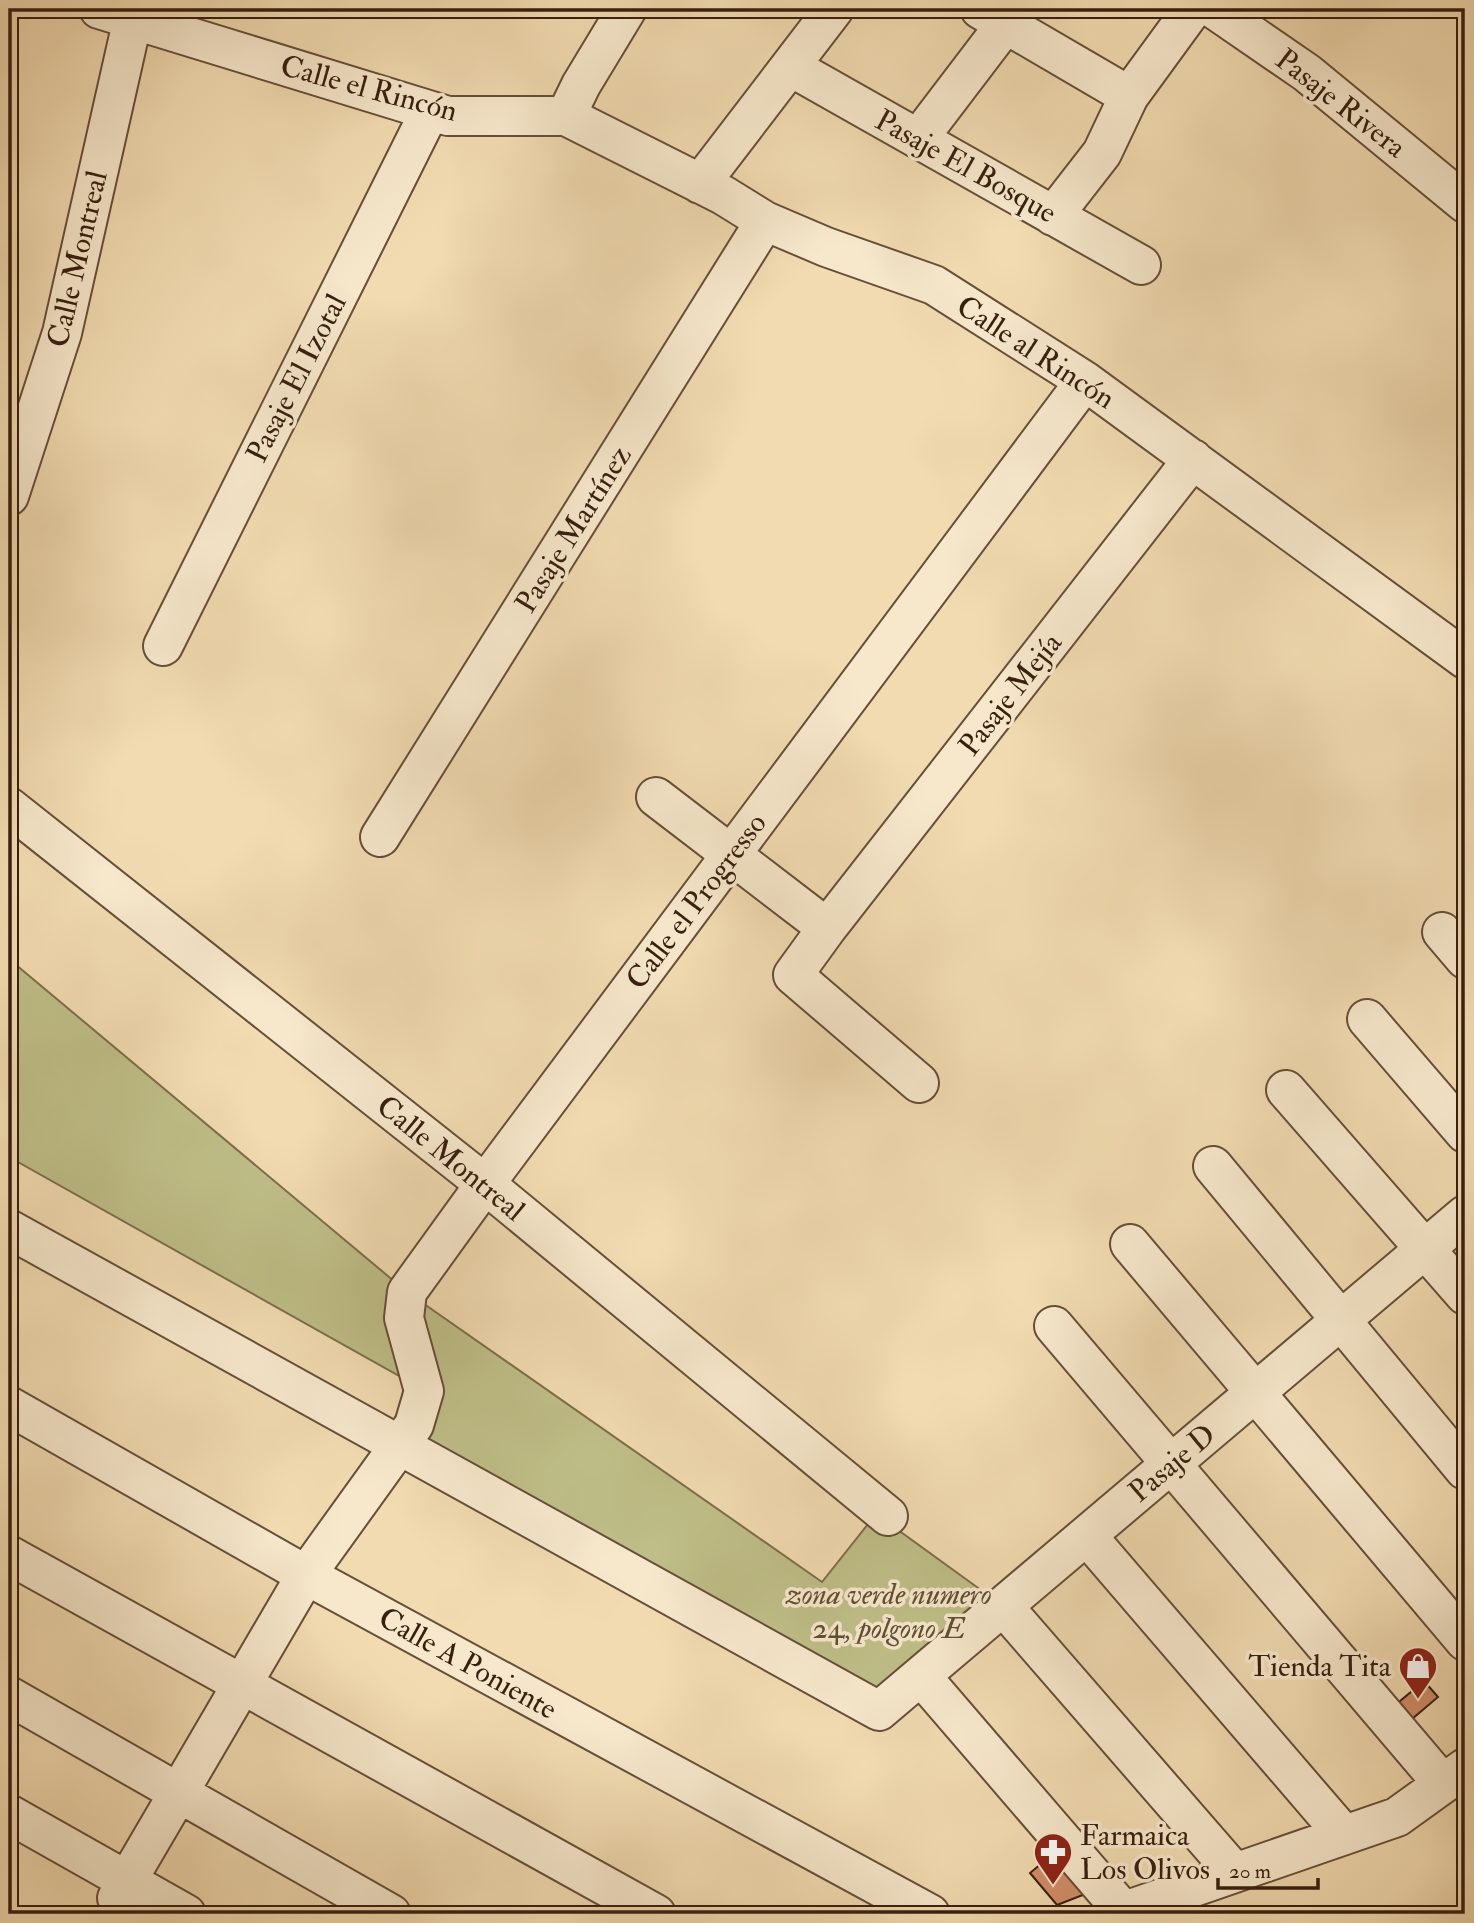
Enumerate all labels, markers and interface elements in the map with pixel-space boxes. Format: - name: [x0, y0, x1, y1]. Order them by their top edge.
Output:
- street label: Pasaje Rivera: [1268, 41, 1414, 166]
- street label: Calle el Rincón: [276, 47, 461, 130]
- street label: Pasaje El Bosque: [869, 101, 1063, 231]
- street label: Calle Montreal: [39, 167, 116, 351]
- street label: Pasaje El Izotal: [238, 288, 355, 469]
- street label: Calle al Rincón: [950, 288, 1122, 417]
- street label: Pasaje Martínez: [507, 439, 640, 620]
- street label: Pasaje Mejía: [951, 625, 1070, 763]
- street label: Calle el Progresso: [618, 806, 775, 997]
- street label: Calle Montreal: [369, 1087, 532, 1230]
- street label: Pasaje D: [1121, 1416, 1223, 1510]
- park label: zona verde numero 24, polgono E: [785, 1576, 992, 1647]
- street label: Calle A Poniente: [372, 1599, 563, 1728]
- shop icon: Tienda Tita: [1397, 1645, 1439, 1700]
- place label: Tienda Tita: [1248, 1648, 1392, 1685]
- place label: Farmaica Los Olivos: [1080, 1817, 1210, 1888]
- pharmacy icon: Farmaica Los Olivos: [1032, 1831, 1074, 1886]
- scale bar: [1218, 1846, 1318, 1890]
- text: 20 m: [1229, 1858, 1271, 1885]

